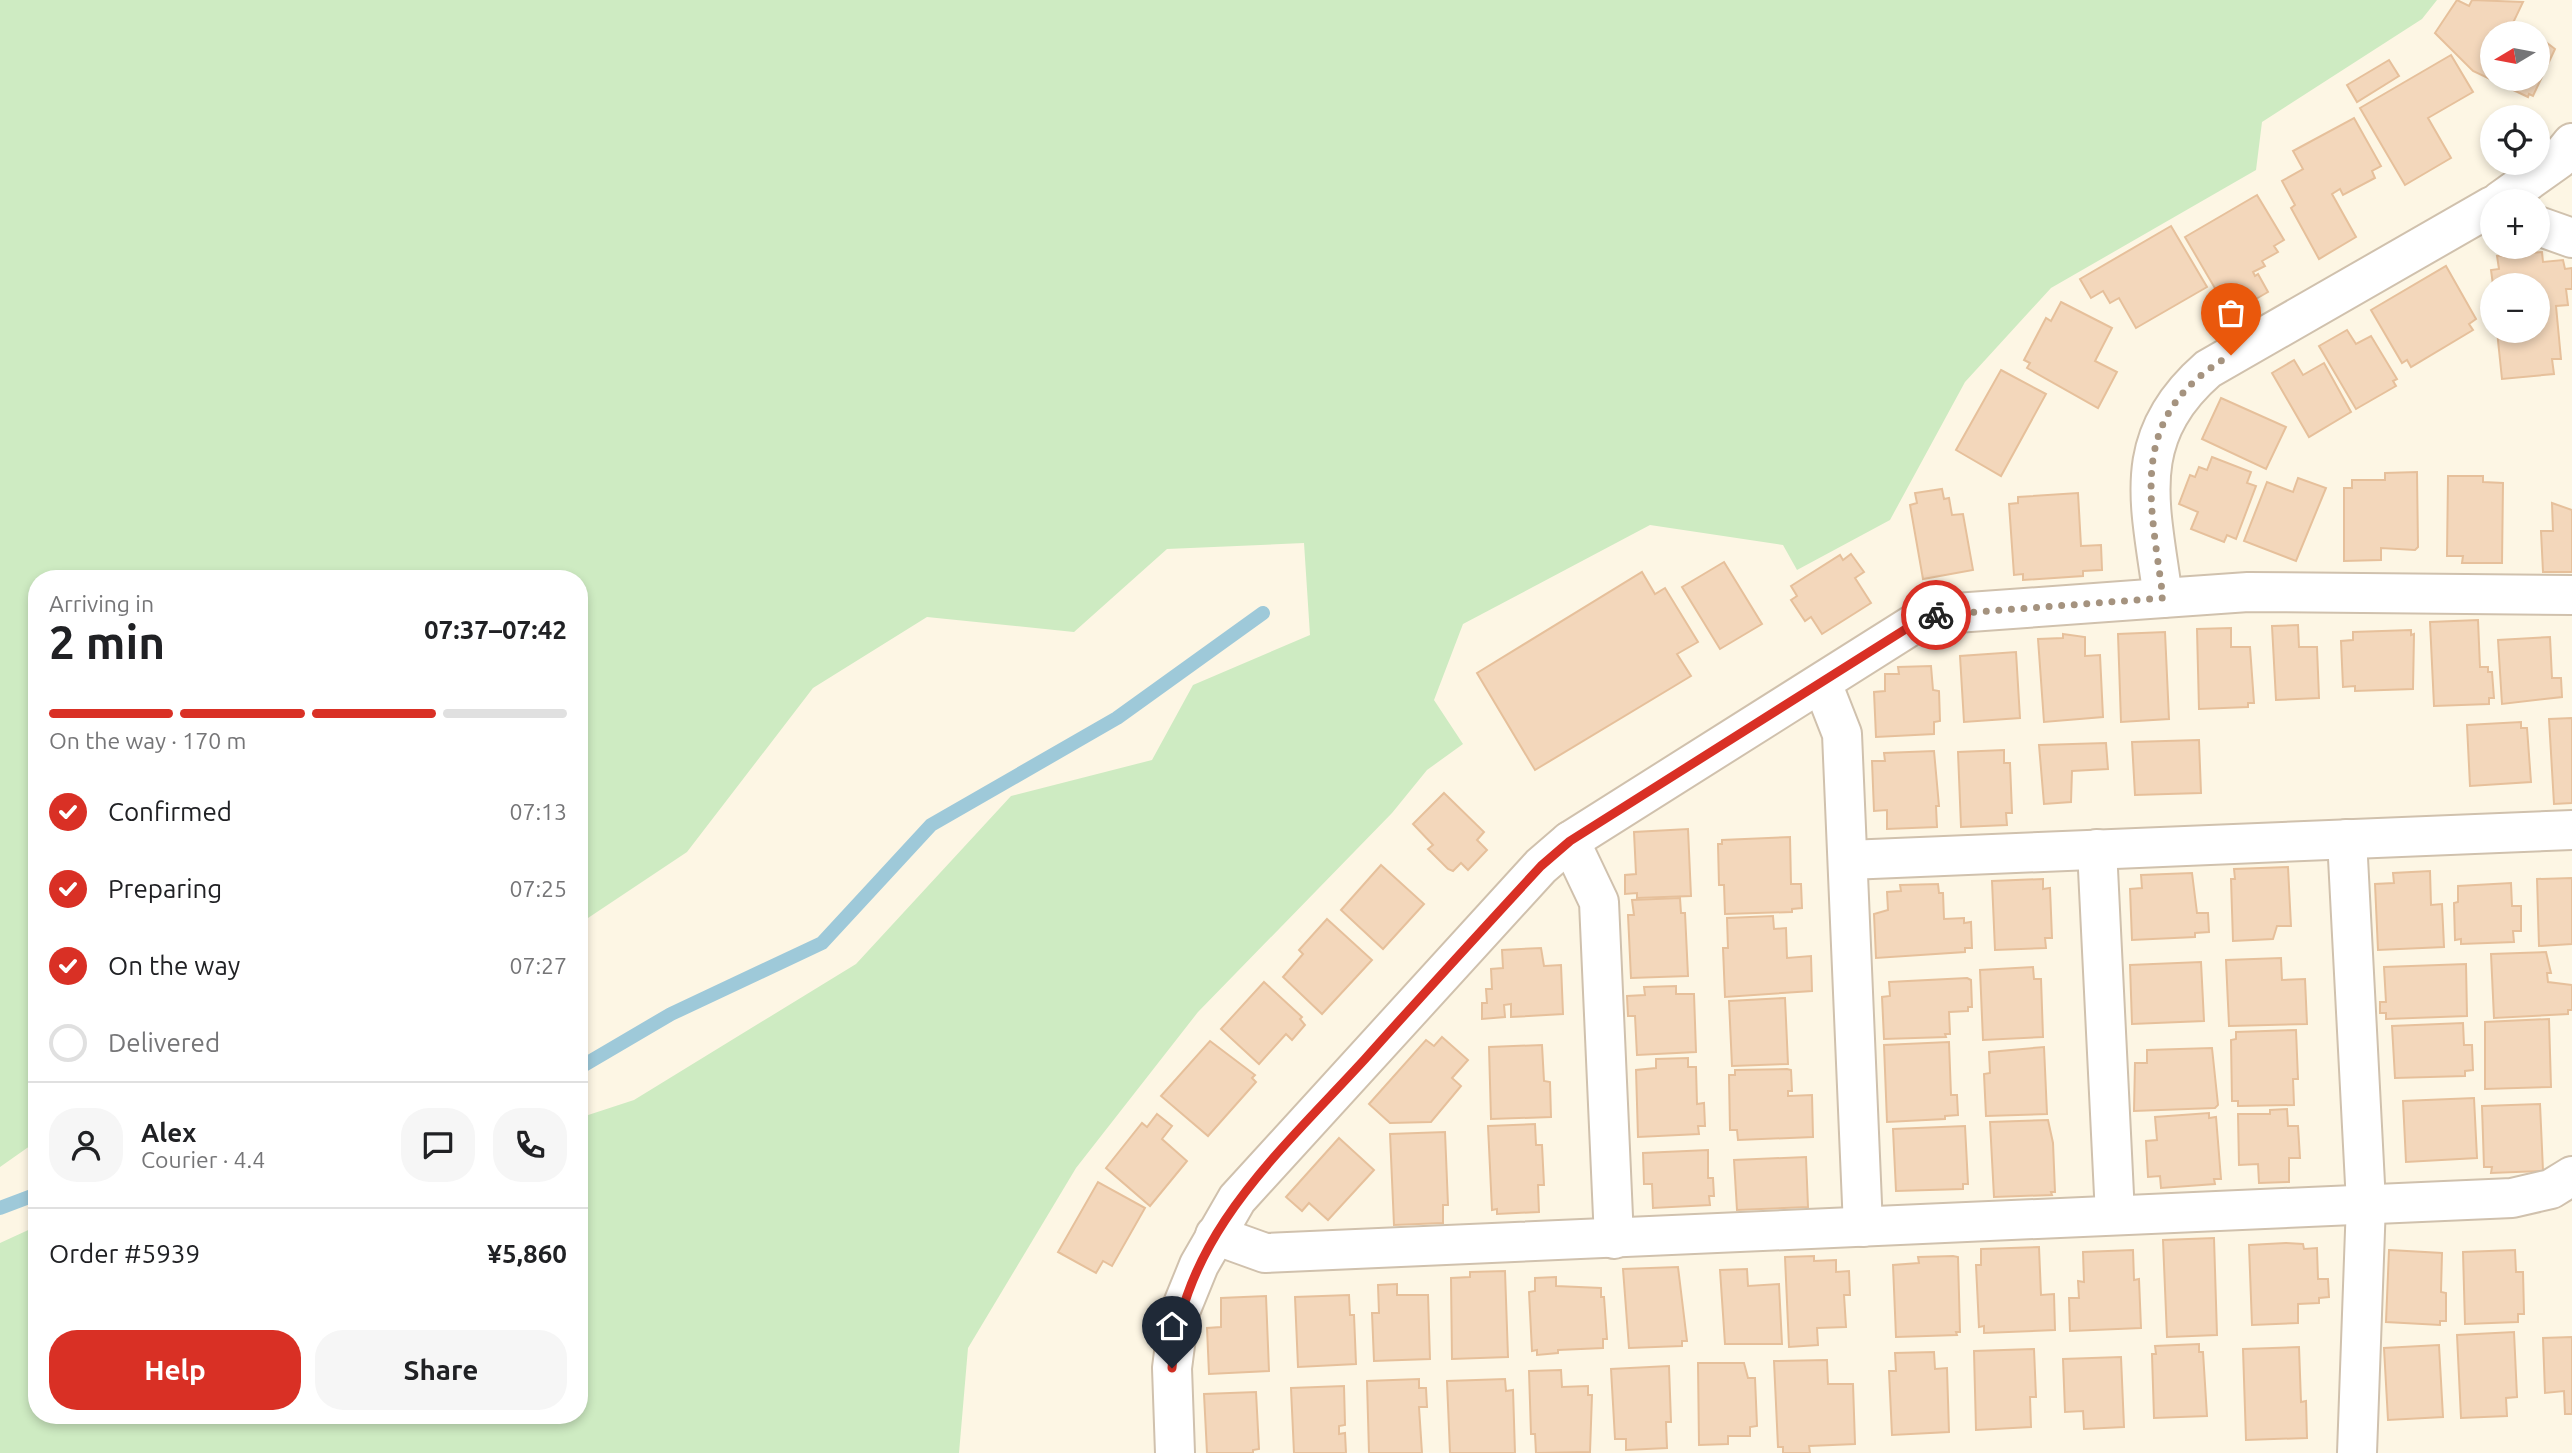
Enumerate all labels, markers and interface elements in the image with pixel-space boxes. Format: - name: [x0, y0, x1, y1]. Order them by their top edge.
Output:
- north arrow: [2480, 21, 2550, 91]
- map controls: [2480, 21, 2550, 343]
- button: locate: [2480, 105, 2550, 175]
- button: +: [2480, 189, 2550, 259]
- button: −: [2480, 273, 2550, 343]
- pin: [2201, 283, 2261, 355]
- icon: bag: [2212, 294, 2250, 332]
- courier: [1901, 580, 1971, 650]
- text: Arriving in: [49, 591, 154, 616]
- icon: bike: [1917, 596, 1955, 634]
- text: 07:37–07:42: [424, 615, 567, 644]
- text: 2 min: [49, 616, 165, 668]
- text: On the way · 170 m: [49, 728, 246, 753]
- icon: check: [49, 793, 87, 831]
- text: Confirmed: [108, 797, 232, 826]
- text: 07:13: [509, 799, 567, 824]
- icon: check: [49, 870, 87, 908]
- text: Preparing: [108, 874, 222, 903]
- text: 07:25: [509, 876, 567, 901]
- icon: check: [49, 947, 87, 985]
- text: On the way: [108, 951, 240, 980]
- text: 07:27: [509, 953, 567, 978]
- text: Delivered: [108, 1028, 220, 1057]
- button: person: [49, 1108, 123, 1182]
- button: chat: [401, 1108, 475, 1182]
- button: phone: [493, 1108, 567, 1182]
- text: Alex: [141, 1118, 196, 1147]
- text: Courier · 4.4: [141, 1147, 265, 1172]
- text: Order #5939: [49, 1239, 200, 1268]
- text: ¥5,860: [487, 1239, 567, 1268]
- pin: [1142, 1296, 1202, 1368]
- icon: home: [1153, 1307, 1191, 1345]
- button: Help: [49, 1330, 301, 1410]
- button: Share: [315, 1330, 567, 1410]

